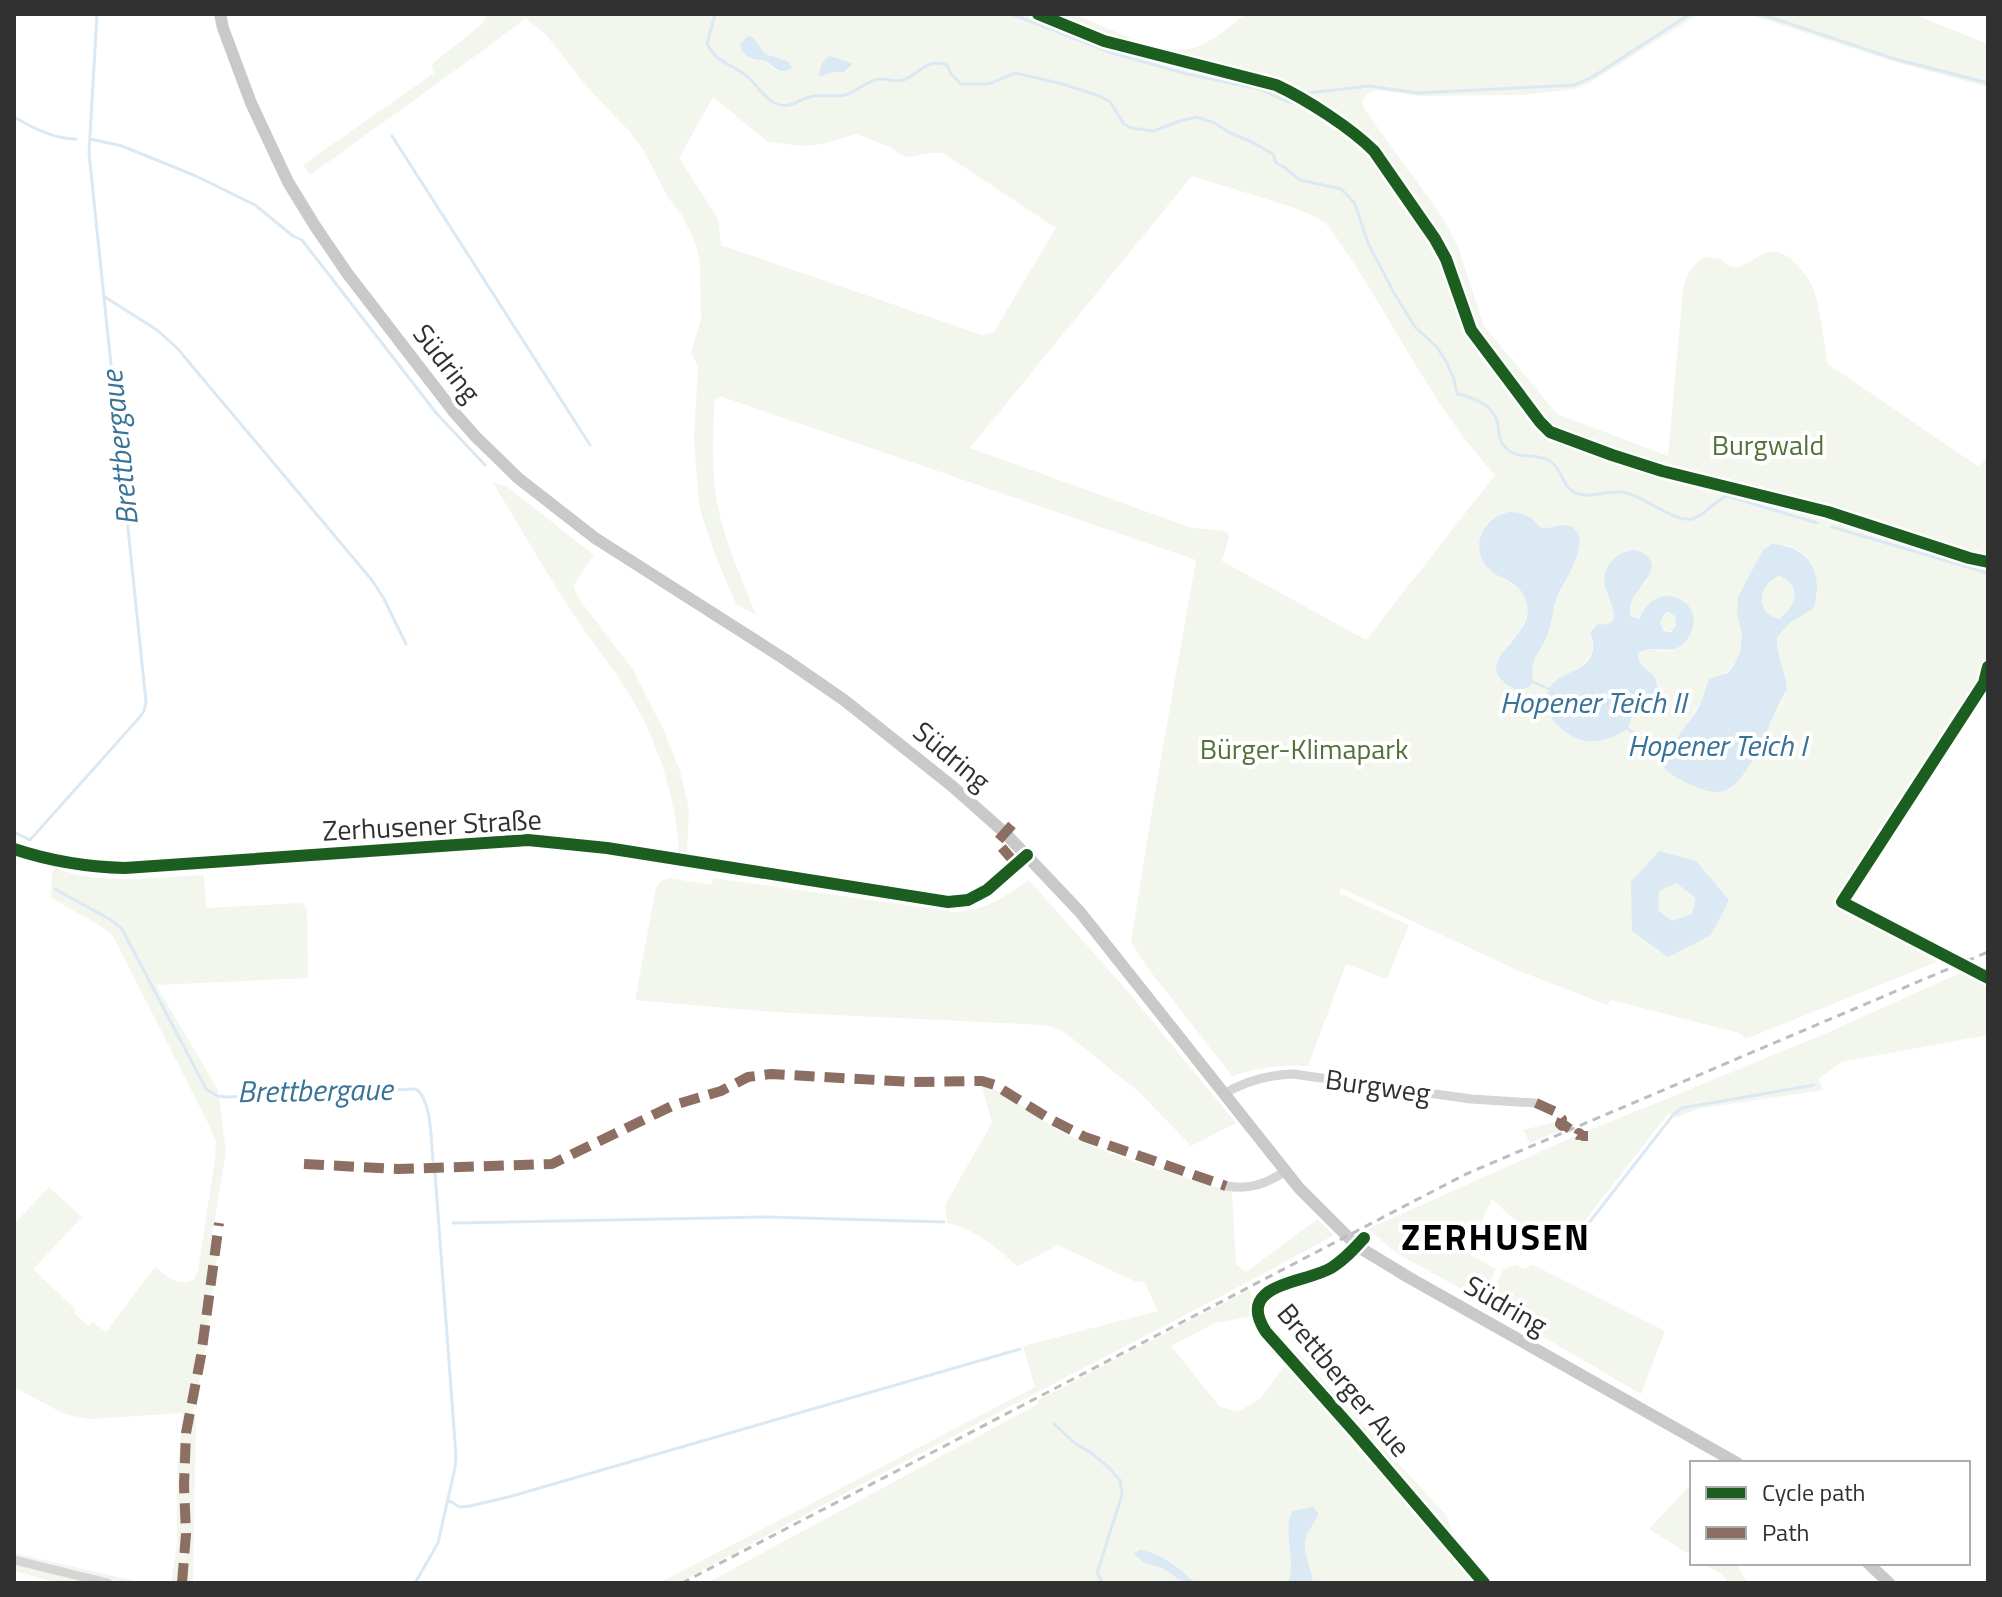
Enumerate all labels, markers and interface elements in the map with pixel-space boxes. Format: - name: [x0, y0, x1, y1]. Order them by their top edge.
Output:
- street label: Südring: [403, 314, 492, 411]
- water label: Brettbergaue: [88, 366, 150, 528]
- park label: Burgwald: [1712, 423, 1824, 466]
- water label: Hopener Teich II: [1500, 679, 1689, 725]
- street label: Südring: [904, 710, 1001, 801]
- water label: Hopener Teich I: [1627, 722, 1810, 768]
- park label: Bürger-Klimapark: [1200, 727, 1408, 770]
- street label: Zerhusener Straße: [321, 797, 543, 852]
- street label: Burgweg: [1323, 1057, 1433, 1114]
- water label: Brettbergaue: [237, 1066, 395, 1114]
- district label: ZERHUSEN: [1401, 1209, 1591, 1264]
- street label: Südring: [1456, 1263, 1556, 1346]
- street label: Brettberger Aue: [1267, 1294, 1422, 1466]
- legend: [1690, 1461, 1970, 1565]
- text: Cycle path: [1762, 1474, 1865, 1510]
- text: Path: [1762, 1514, 1809, 1550]

